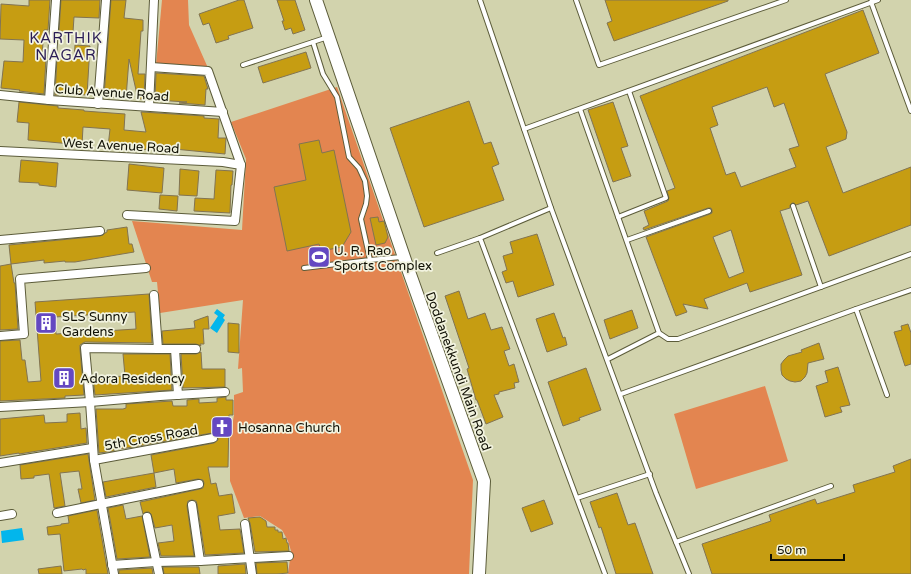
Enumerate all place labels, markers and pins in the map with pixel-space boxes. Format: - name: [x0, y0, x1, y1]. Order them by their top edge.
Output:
- place label: U. R. Rao Sports Complex: [334, 243, 432, 274]
- sports icon: U. R. Rao Sports Complex: [306, 244, 332, 270]
- place label: SLS Sunny Gardens: [62, 309, 127, 340]
- building icon: SLS Sunny Gardens: [33, 310, 59, 336]
- building icon: Adora Residency: [51, 365, 77, 391]
- place label: Adora Residency: [80, 371, 185, 387]
- church icon: Hosanna Church: [209, 414, 235, 440]
- place label: Hosanna Church: [238, 420, 340, 436]

